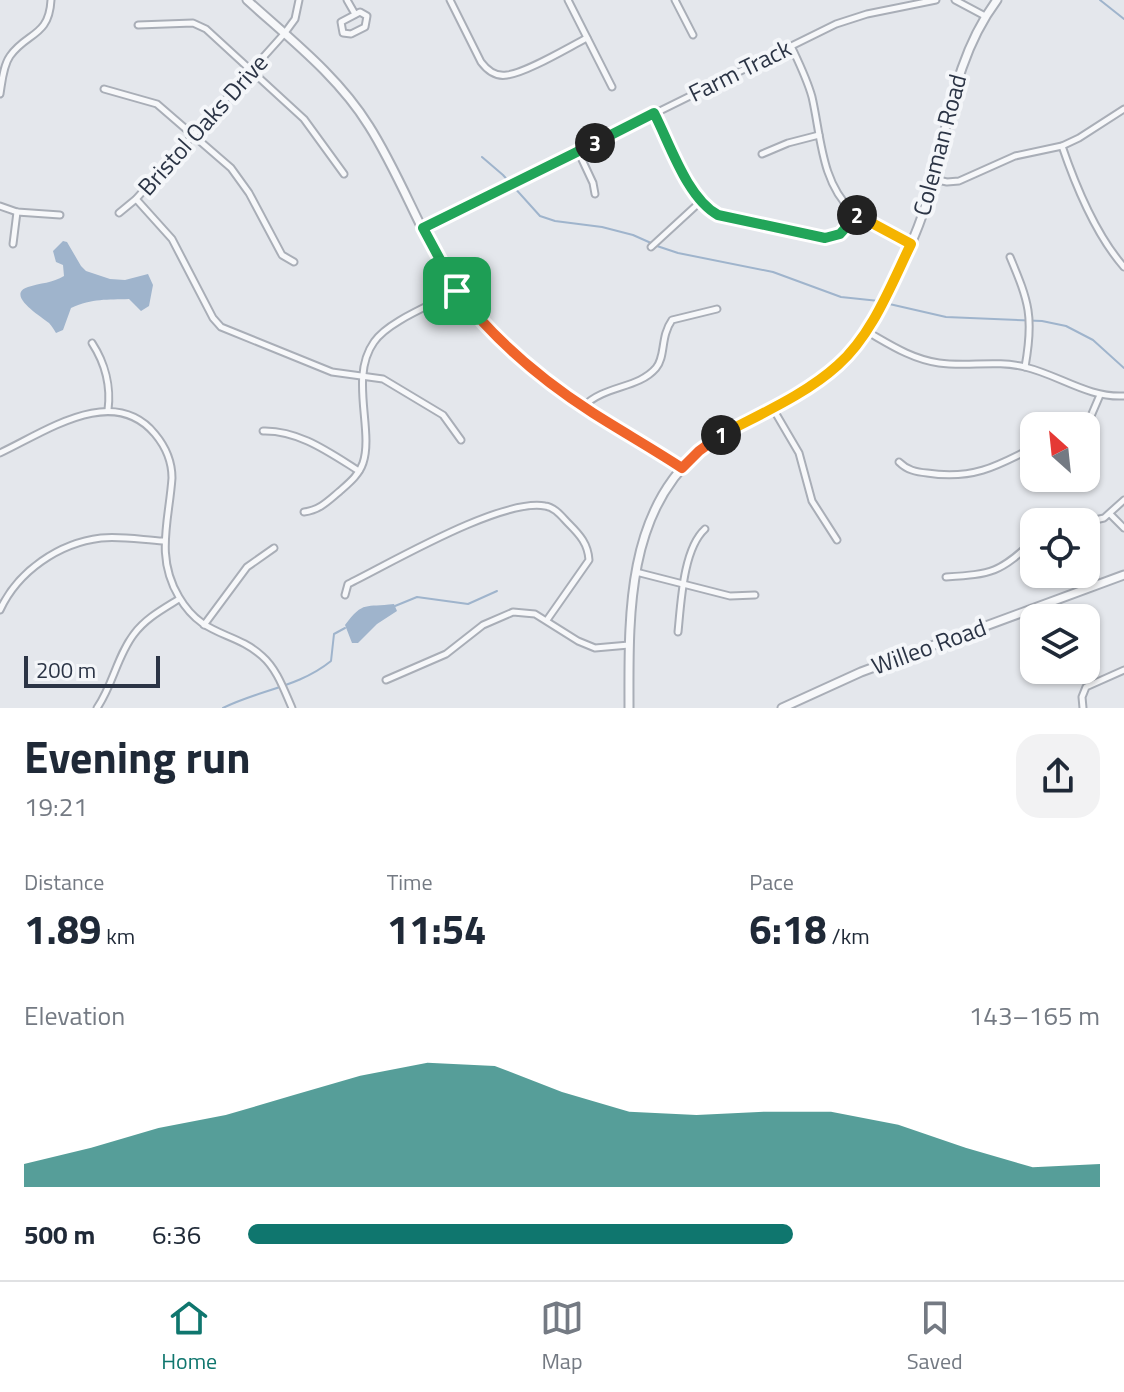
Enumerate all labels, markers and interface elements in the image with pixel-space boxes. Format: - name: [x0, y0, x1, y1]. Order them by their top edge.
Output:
- street label: Farm Track: [682, 30, 797, 110]
- street label: Bristol Oaks Drive: [129, 46, 276, 203]
- street label: Coleman Road: [903, 70, 975, 220]
- pin: 3: [575, 123, 615, 163]
- text: 3: [589, 126, 601, 160]
- pin: 2: [837, 195, 877, 235]
- text: 2: [851, 198, 863, 232]
- pin: [423, 257, 491, 325]
- icon: arrive: [435, 269, 479, 313]
- north arrow: [1020, 412, 1100, 492]
- map controls: [1020, 412, 1100, 684]
- pin: 1: [701, 415, 741, 455]
- text: 1: [715, 418, 727, 452]
- button: locate: [1020, 508, 1100, 588]
- button: layers: [1020, 604, 1100, 684]
- street label: Willeo Road: [866, 609, 991, 683]
- scale bar: [24, 652, 160, 688]
- text: 200 m: [36, 653, 96, 687]
- text: Evening run: [24, 723, 251, 790]
- button: share: [1016, 734, 1100, 818]
- text: 19:21: [24, 787, 88, 826]
- text: Distance: [24, 865, 104, 899]
- text: Time: [387, 865, 433, 899]
- text: Pace: [749, 865, 794, 899]
- text: 1.89: [24, 899, 101, 960]
- text: 11:54: [387, 899, 487, 960]
- text: 6:18: [749, 899, 827, 960]
- text: km: [101, 919, 135, 953]
- text: /km: [827, 919, 870, 953]
- text: Elevation: [24, 996, 125, 1035]
- text: 143–165 m: [969, 996, 1100, 1035]
- text: 500 m: [24, 1215, 95, 1254]
- text: 6:36: [152, 1215, 201, 1254]
- tab: Home: [161, 1296, 217, 1378]
- tab: Map: [540, 1296, 584, 1378]
- tab: Saved: [907, 1296, 963, 1378]

